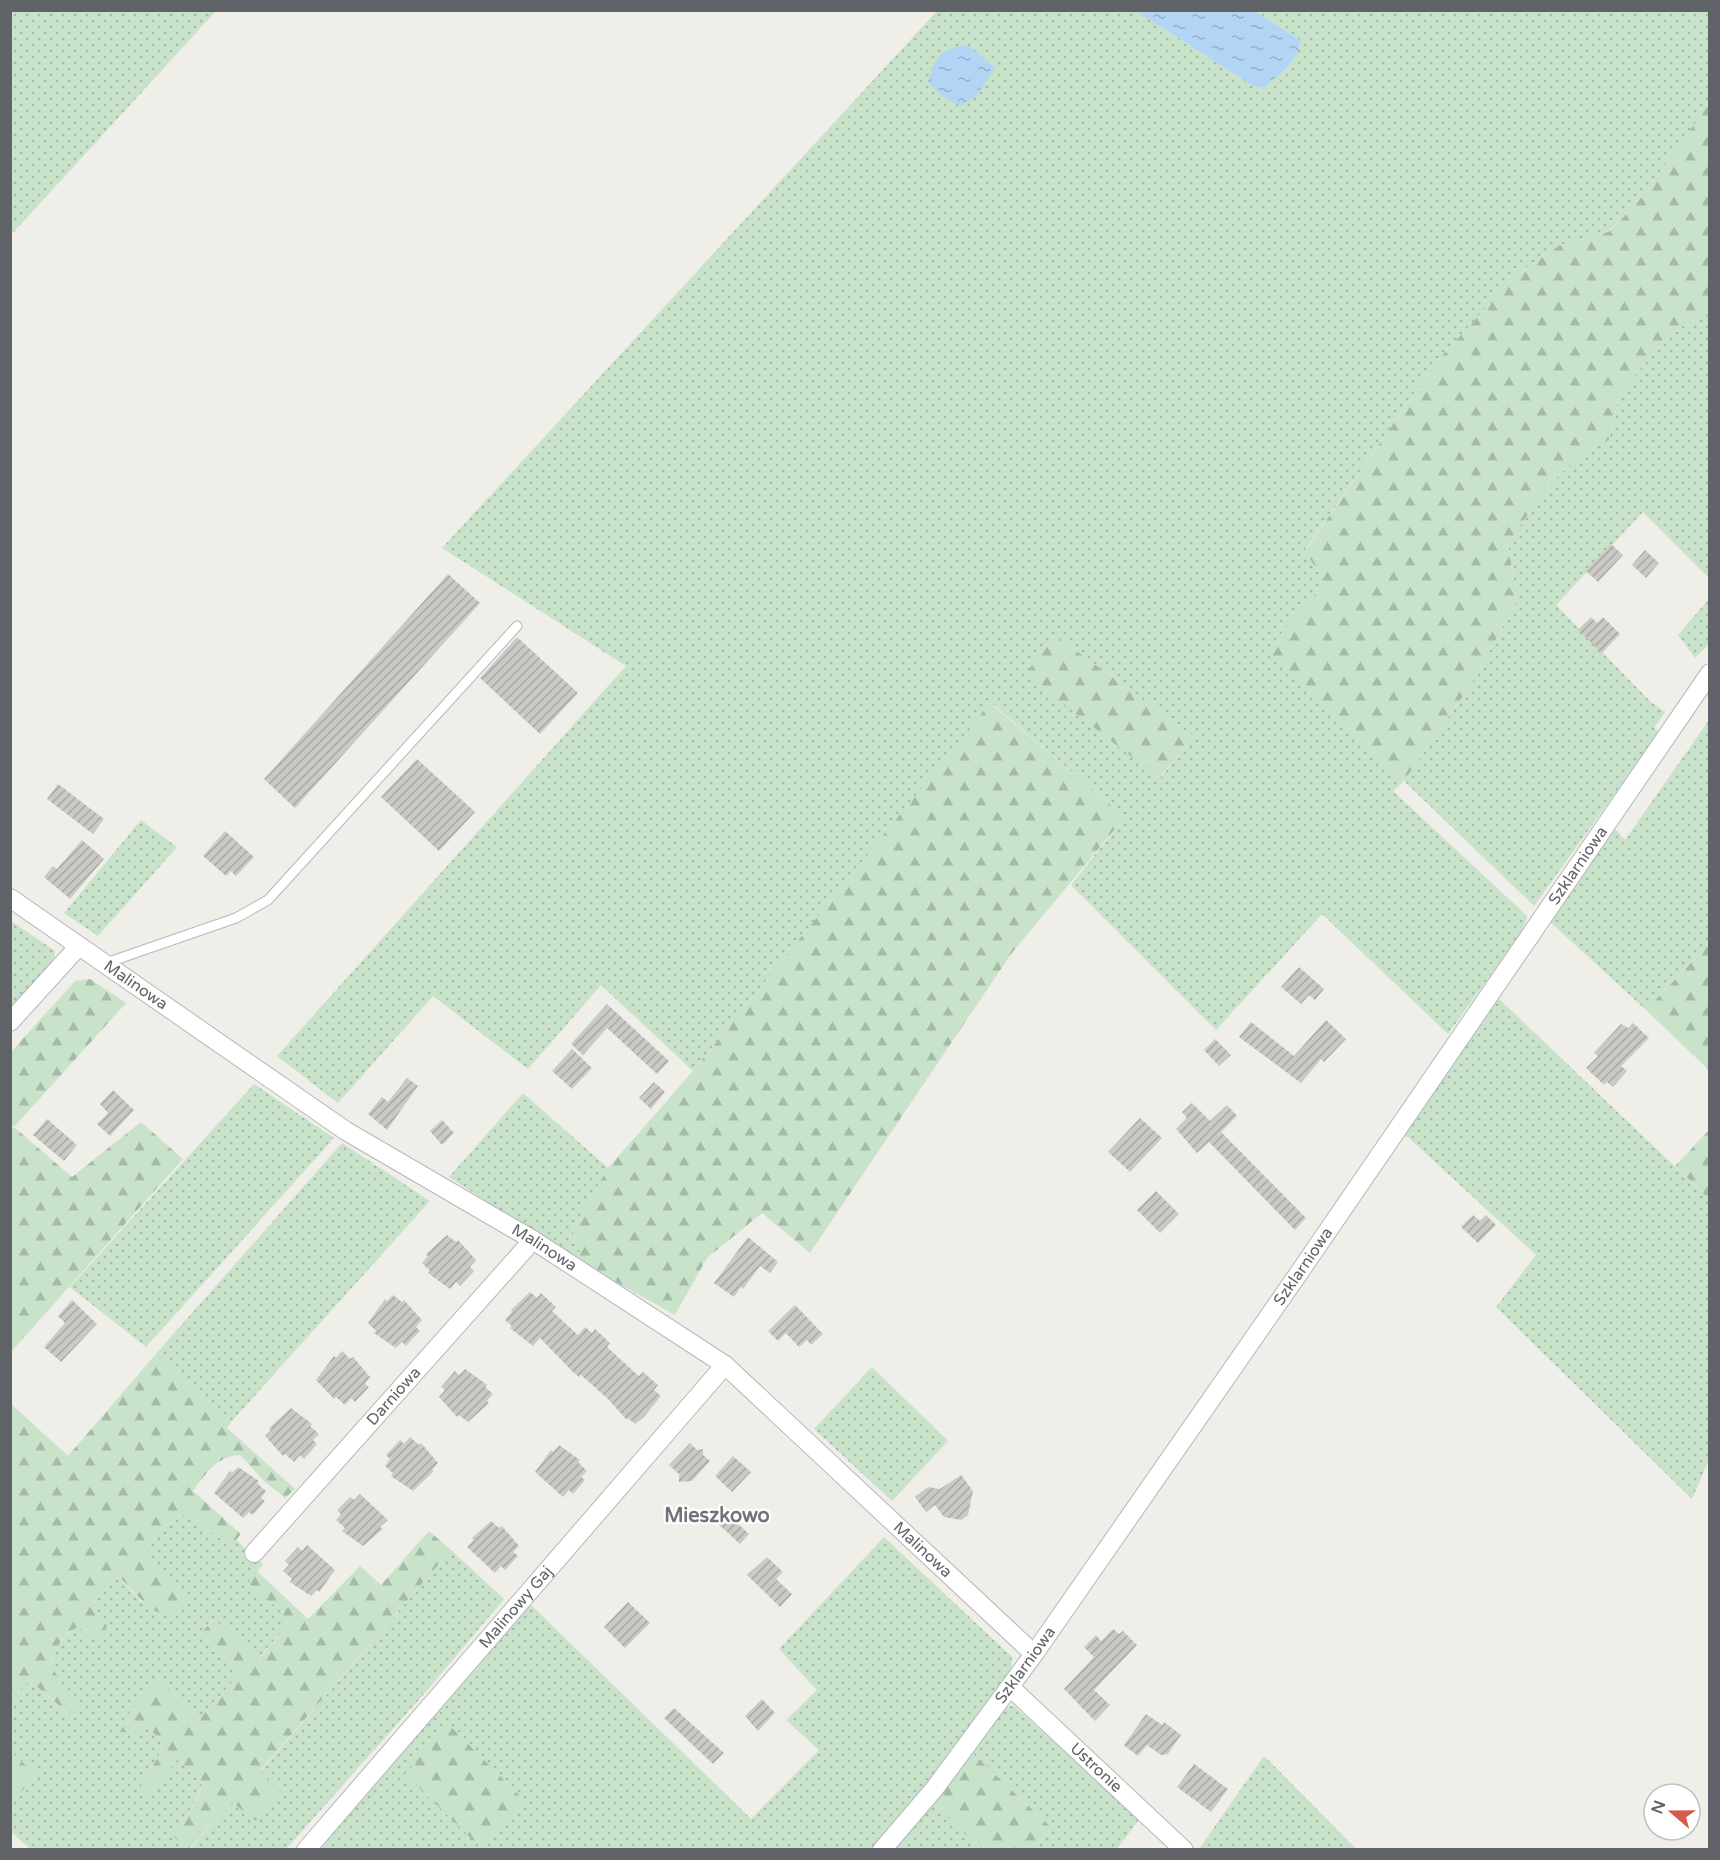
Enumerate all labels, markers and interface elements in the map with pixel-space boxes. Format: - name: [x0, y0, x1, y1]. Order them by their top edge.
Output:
- street label: Szklarniowa: [1544, 823, 1612, 909]
- street label: Malinowa: [100, 956, 172, 1014]
- street label: Malinowa: [508, 1220, 581, 1276]
- street label: Szklarniowa: [1269, 1224, 1337, 1310]
- street label: Darniowa: [362, 1363, 425, 1430]
- district label: Mieszkowo: [664, 1504, 770, 1528]
- street label: Malinowa: [889, 1517, 956, 1582]
- street label: Malinowy Gaj: [475, 1562, 557, 1652]
- street label: Szklarniowa: [991, 1623, 1060, 1708]
- street label: Ustronie: [1066, 1738, 1126, 1797]
- north arrow: [1642, 1782, 1702, 1842]
- text: N: [1647, 1798, 1670, 1817]

